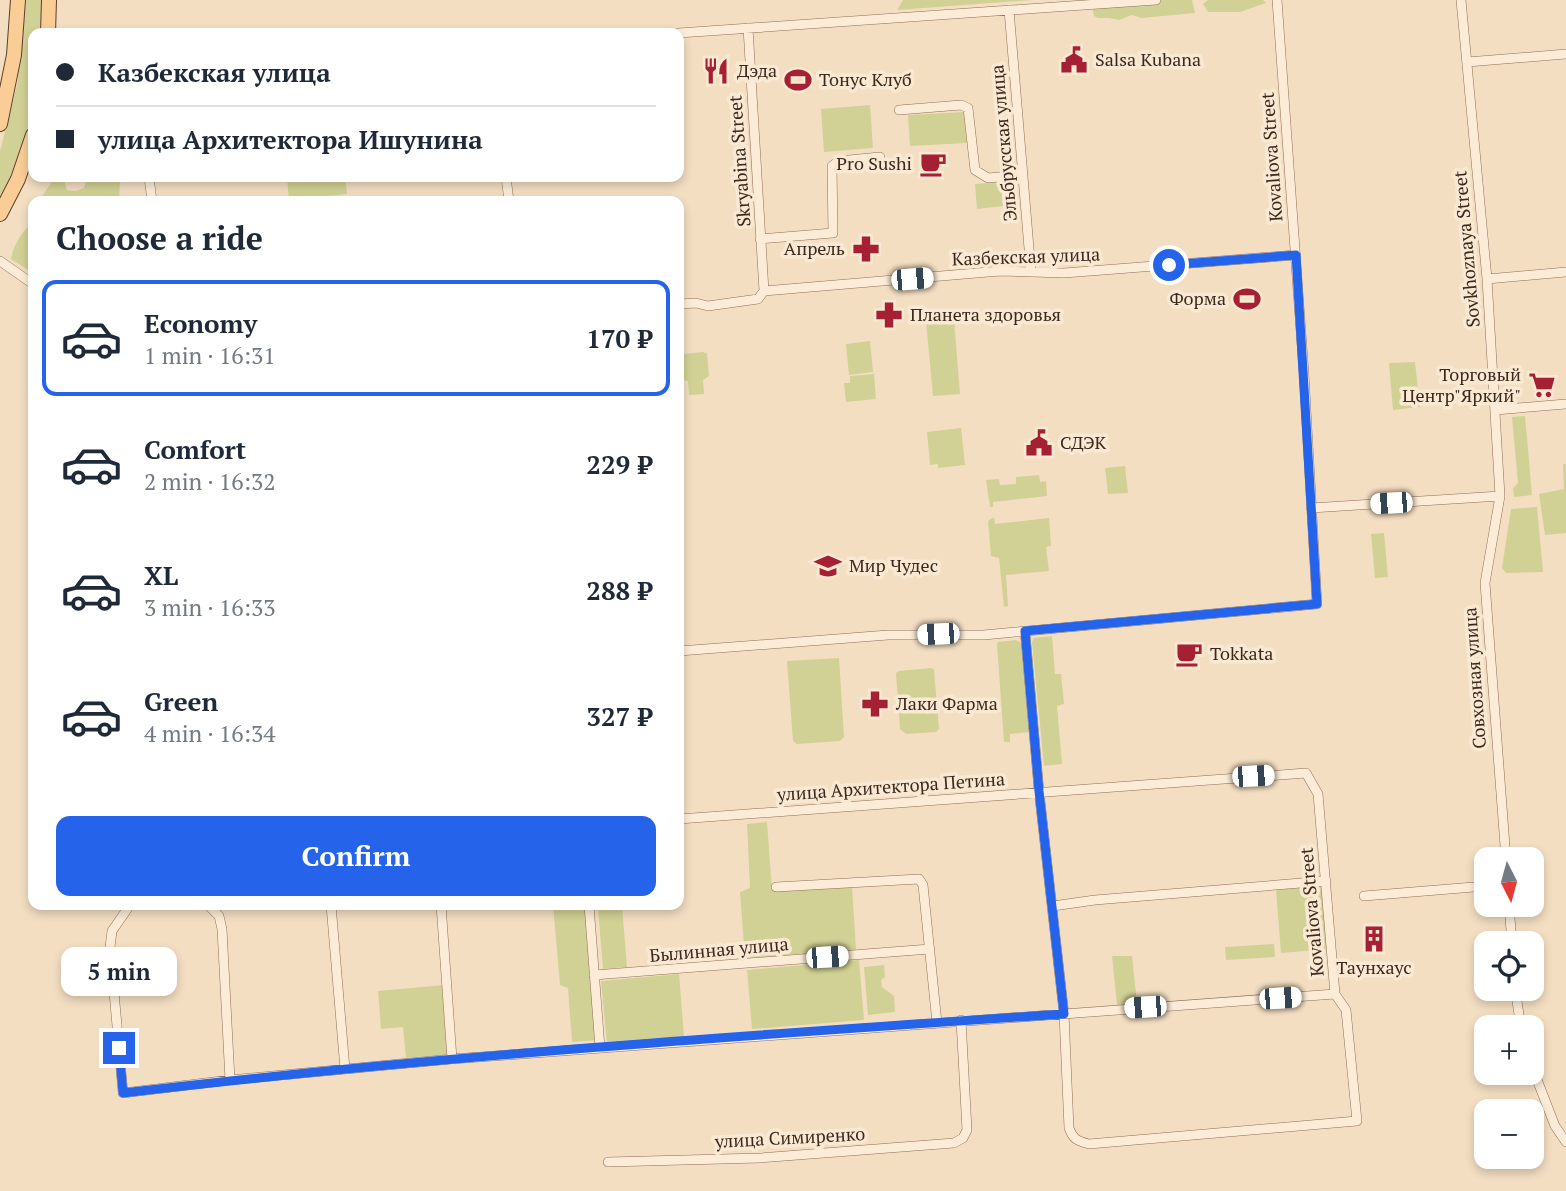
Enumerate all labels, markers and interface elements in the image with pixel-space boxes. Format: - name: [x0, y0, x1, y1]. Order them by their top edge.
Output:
- public building icon: Salsa Kubana: [1059, 45, 1089, 75]
- place label: Salsa Kubana: [1095, 47, 1201, 71]
- text: Казбекская улица: [98, 55, 331, 89]
- restaurant icon: Дэда: [701, 56, 731, 86]
- place label: Дэда: [737, 58, 777, 82]
- street label: Эльбрусская улица: [984, 64, 1022, 222]
- sports icon: Тонус Клуб: [783, 65, 813, 95]
- place label: Тонус Клуб: [819, 67, 912, 91]
- street label: Kovaliova Street: [1254, 91, 1287, 223]
- street label: Skryabina Street: [722, 94, 756, 228]
- text: улица Архитектора Ишунина: [98, 122, 483, 156]
- cafe icon: Pro Sushi: [918, 149, 948, 179]
- place label: Pro Sushi: [836, 151, 912, 175]
- street label: Sovkhoznaya Street: [1447, 169, 1485, 328]
- text: Choose a ride: [56, 217, 263, 259]
- pharmacy icon: Апрель: [851, 234, 881, 264]
- place label: Апрель: [784, 236, 845, 260]
- street label: Казбекская улица: [951, 241, 1100, 271]
- route start: [1153, 249, 1185, 281]
- car: [891, 267, 934, 291]
- sports icon: Форма: [1232, 284, 1262, 314]
- place label: Форма: [1169, 286, 1226, 310]
- pharmacy icon: Планета здоровья: [874, 300, 904, 330]
- place label: Планета здоровья: [910, 302, 1061, 326]
- text: Economy: [144, 306, 257, 340]
- icon: car: [60, 307, 123, 370]
- text: 170 ₽: [586, 321, 652, 355]
- text: 1 min · 16:31: [144, 340, 276, 371]
- place label: Торговый Центр"Яркий": [1402, 362, 1521, 407]
- supermarket icon: Торговый Центр"Яркий": [1527, 370, 1557, 400]
- public building icon: СДЭК: [1024, 428, 1054, 458]
- place label: СДЭК: [1060, 430, 1107, 454]
- text: Comfort: [144, 432, 246, 466]
- icon: car: [60, 433, 123, 496]
- text: 229 ₽: [586, 447, 652, 481]
- text: 2 min · 16:32: [144, 466, 276, 497]
- car: [1370, 491, 1413, 515]
- school or university icon: Мир Чудес: [813, 551, 843, 581]
- place label: Мир Чудес: [849, 553, 938, 577]
- text: XL: [144, 558, 178, 592]
- icon: car: [60, 559, 123, 622]
- text: 288 ₽: [586, 573, 652, 607]
- text: 3 min · 16:33: [144, 592, 276, 623]
- street label: Совхозная улица: [1457, 606, 1491, 750]
- car: [917, 623, 960, 645]
- cafe icon: Tokkata: [1174, 639, 1204, 669]
- place label: Tokkata: [1210, 641, 1273, 665]
- text: Green: [144, 684, 218, 718]
- icon: car: [60, 685, 123, 748]
- pharmacy icon: Лаки Фарма: [860, 689, 890, 719]
- place label: Лаки Фарма: [895, 691, 998, 715]
- text: 327 ₽: [586, 699, 652, 733]
- text: 4 min · 16:34: [144, 718, 276, 749]
- car: [1232, 764, 1275, 788]
- street label: улица Архитектора Петина: [775, 766, 1006, 806]
- button: Confirm: [56, 816, 656, 896]
- street label: Kovaliova Street: [1293, 846, 1329, 978]
- north arrow: [1474, 847, 1544, 917]
- map controls: [1474, 847, 1544, 1169]
- building icon: Таунхаус: [1359, 924, 1389, 954]
- street label: Былинная улица: [648, 931, 790, 967]
- button: locate: [1474, 931, 1544, 1001]
- car: [806, 945, 849, 969]
- callout: 5 min: [61, 946, 177, 996]
- place label: Таунхаус: [1336, 955, 1412, 979]
- text: 5 min: [88, 956, 150, 987]
- car: [1259, 986, 1302, 1010]
- car: [1124, 995, 1167, 1019]
- button: +: [1474, 1015, 1544, 1085]
- route end: [103, 1032, 135, 1064]
- button: −: [1474, 1099, 1544, 1169]
- street label: улица Симиренко: [713, 1121, 866, 1153]

